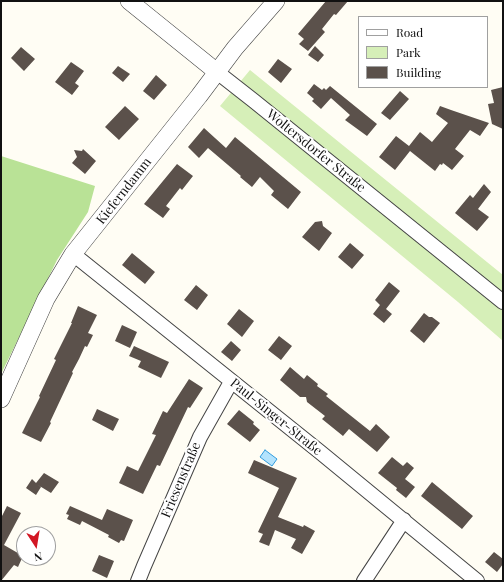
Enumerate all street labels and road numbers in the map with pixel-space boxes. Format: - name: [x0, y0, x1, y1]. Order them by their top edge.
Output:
- street label: Woltersdorfer Straße: [263, 106, 369, 196]
- street label: Kieferndamm: [93, 155, 155, 227]
- street label: Paul-Singer-Straße: [227, 375, 325, 459]
- street label: Friesenstraße: [158, 440, 204, 520]

